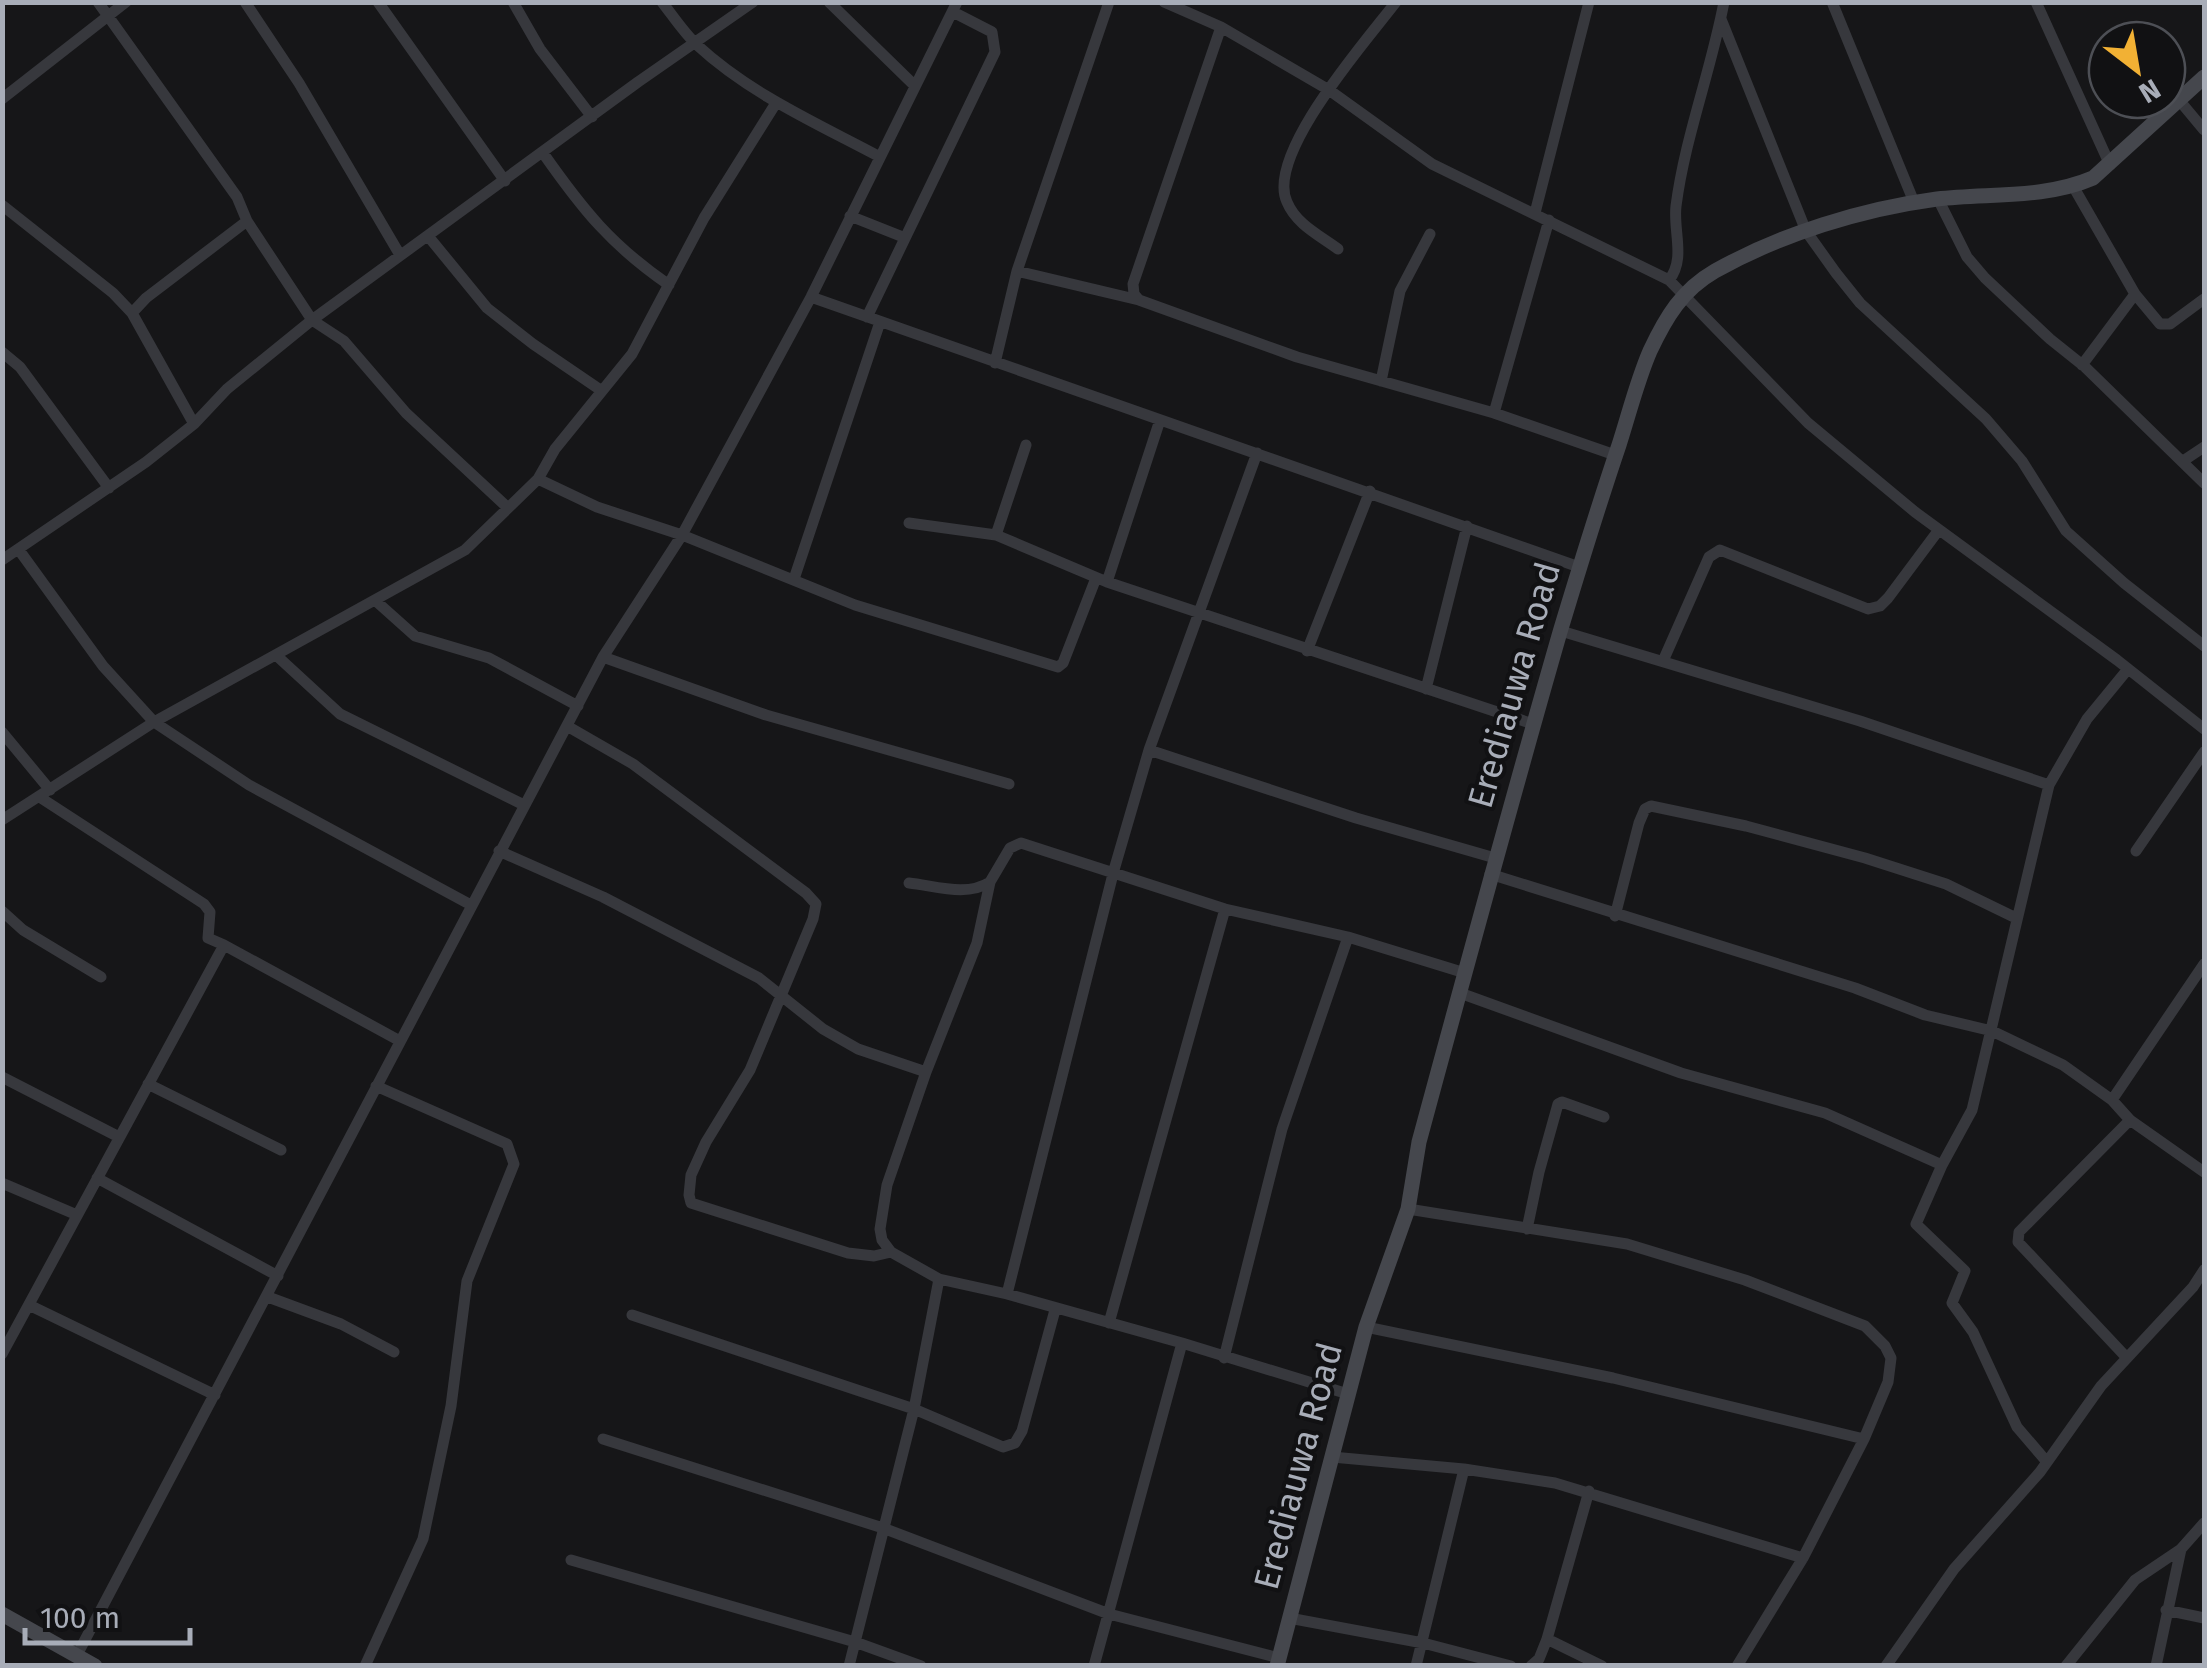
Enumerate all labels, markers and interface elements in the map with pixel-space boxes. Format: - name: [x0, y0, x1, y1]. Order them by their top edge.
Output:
- north arrow: [2087, 20, 2187, 120]
- text: N: [2133, 72, 2166, 110]
- street label: Erediauwa Road: [1459, 557, 1569, 813]
- street label: Erediauwa Road: [1245, 1338, 1351, 1594]
- scale bar: [25, 1583, 190, 1645]
- text: 100 m: [40, 1600, 120, 1636]

